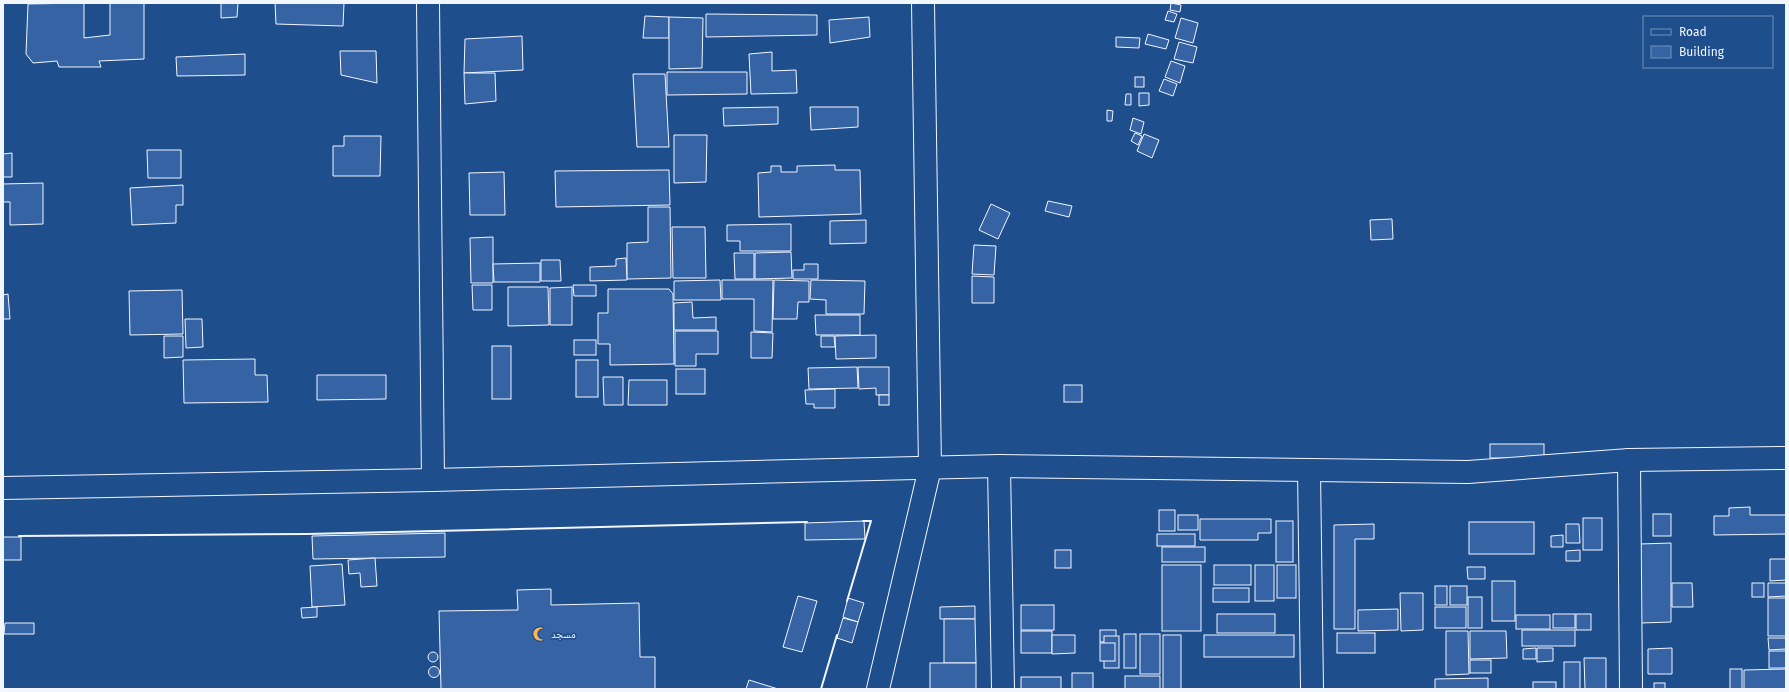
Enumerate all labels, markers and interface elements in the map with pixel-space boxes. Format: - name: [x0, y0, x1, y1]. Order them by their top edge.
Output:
- legend: [1643, 16, 1773, 68]
- text: Road: [1679, 25, 1707, 39]
- text: Building: [1679, 45, 1725, 59]
- mosque icon: مسجد: [532, 626, 548, 642]
- place label: مسجد: [551, 628, 576, 641]

